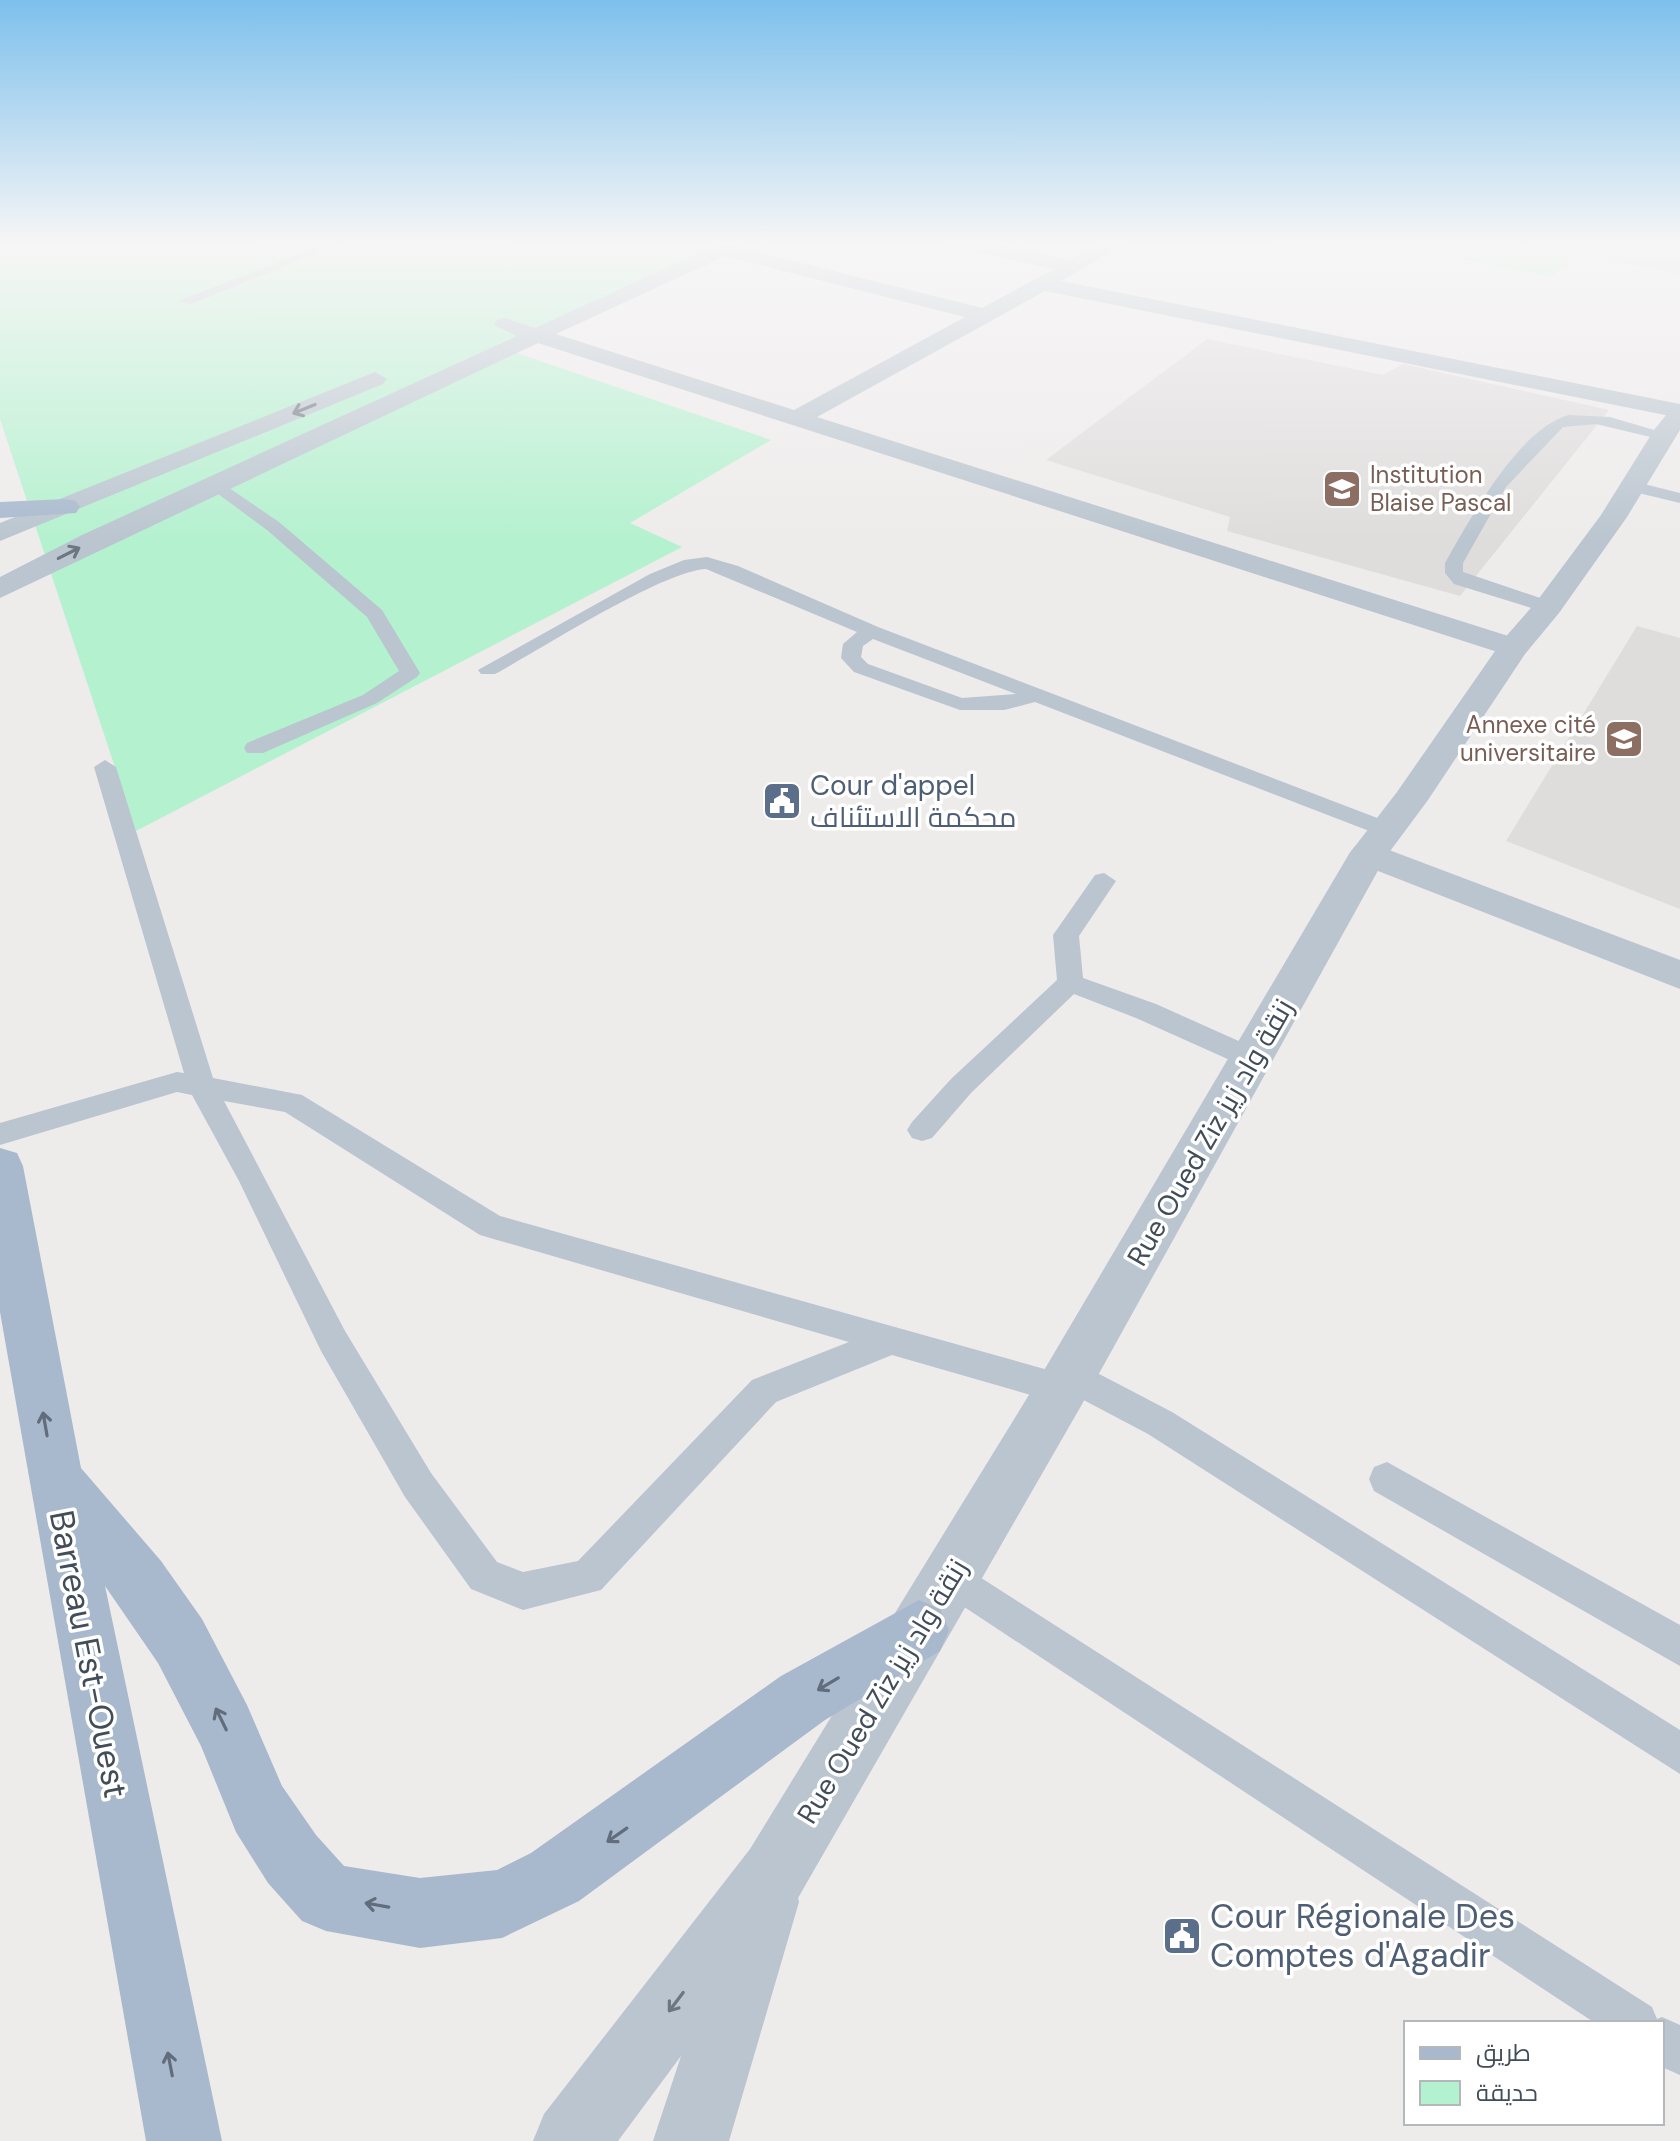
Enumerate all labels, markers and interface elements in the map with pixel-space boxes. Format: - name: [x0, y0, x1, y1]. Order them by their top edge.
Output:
- one-way arrow: [292, 402, 317, 417]
- place label: Institution Blaise Pascal: [1370, 459, 1511, 518]
- school or university icon: Institution Blaise Pascal: [1321, 468, 1363, 510]
- one-way arrow: [57, 545, 81, 561]
- place label: Annexe cité universitaire: [1460, 709, 1596, 768]
- school or university icon: Annexe cité universitaire: [1603, 718, 1645, 760]
- place label: Cour d'appel محكمة الاستئناف: [810, 767, 1016, 836]
- public building icon: Cour d'appel محكمة الاستئناف: [761, 780, 803, 822]
- street label: Rue Oued Ziz زنقة واد زيز: [1119, 992, 1302, 1272]
- one-way arrow: [37, 1412, 52, 1438]
- street label: Barreau Est-Ouest: [39, 1507, 138, 1802]
- street label: Rue Oued Ziz زنقة واد زيز: [789, 1552, 976, 1830]
- one-way arrow: [817, 1676, 840, 1692]
- one-way arrow: [212, 1708, 228, 1732]
- one-way arrow: [606, 1827, 628, 1843]
- place label: Cour Régionale Des Comptes d'Agadir: [1210, 1894, 1515, 1978]
- one-way arrow: [365, 1897, 390, 1912]
- public building icon: Cour Régionale Des Comptes d'Agadir: [1161, 1915, 1203, 1957]
- one-way arrow: [668, 1991, 685, 2012]
- legend: [1404, 2021, 1664, 2125]
- text: طريق: [1476, 2037, 1531, 2068]
- one-way arrow: [161, 2052, 176, 2078]
- text: حديقة: [1476, 2077, 1538, 2108]

